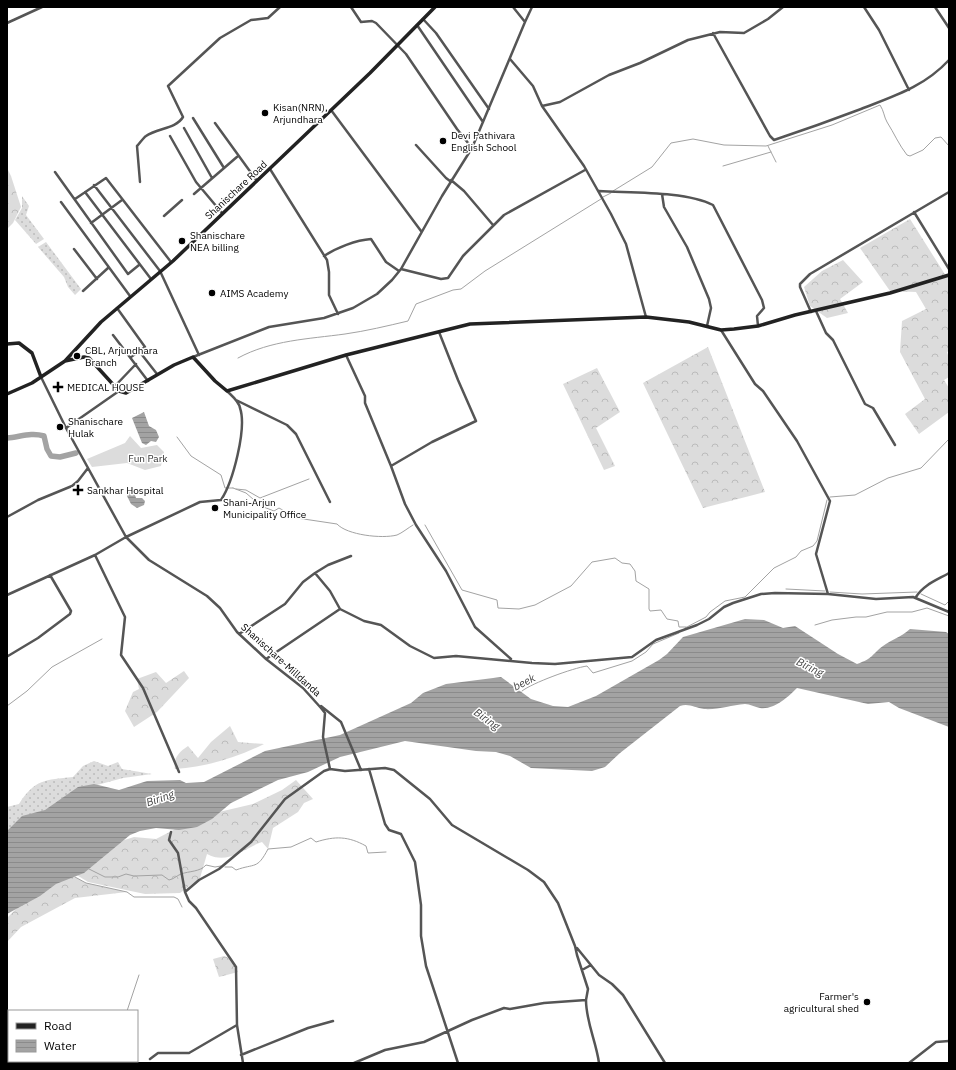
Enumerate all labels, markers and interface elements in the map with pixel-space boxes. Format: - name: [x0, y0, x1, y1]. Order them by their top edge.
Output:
- place label: Kisan(NRN), Arjundhara: [273, 101, 328, 126]
- marker: Kisan(NRN), Arjundhara: [260, 108, 270, 118]
- place label: Devi Pathivara English School: [451, 129, 517, 154]
- marker: Devi Pathivara English School: [438, 136, 448, 146]
- street label: Shanischare Road: [202, 158, 270, 222]
- place label: Shanischare NEA billing: [190, 229, 246, 254]
- marker: Shanischare NEA billing: [177, 236, 187, 246]
- place label: AIMS Academy: [220, 287, 288, 300]
- marker: AIMS Academy: [207, 288, 217, 298]
- place label: CBL, Arjundhara Branch: [85, 344, 158, 369]
- marker: CBL, Arjundhara Branch: [72, 351, 82, 361]
- marker: MEDICAL HOUSE: [52, 381, 64, 393]
- place label: MEDICAL HOUSE: [67, 381, 144, 394]
- place label: Shanischare Hulak: [68, 415, 124, 440]
- marker: Shanischare Hulak: [55, 422, 65, 432]
- park label: Fun Park: [128, 452, 168, 465]
- marker: Sankhar Hospital: [72, 484, 84, 496]
- place label: Sankhar Hospital: [87, 484, 164, 497]
- place label: Shani-Arjun Municipality Office: [223, 496, 307, 521]
- marker: Shani-Arjun Municipality Office: [210, 503, 220, 513]
- street label: Shanischare-Milldanda: [238, 621, 324, 700]
- water label: Biring: [794, 654, 826, 680]
- water label: beek: [510, 670, 538, 694]
- water label: Biring: [471, 705, 503, 733]
- water label: Biring: [144, 787, 176, 809]
- place label: Farmer's agricultural shed: [784, 990, 859, 1015]
- marker: Farmer's agricultural shed: [862, 997, 872, 1007]
- legend: [8, 1010, 138, 1062]
- text: Road: [44, 1018, 72, 1033]
- text: Water: [44, 1038, 77, 1053]

